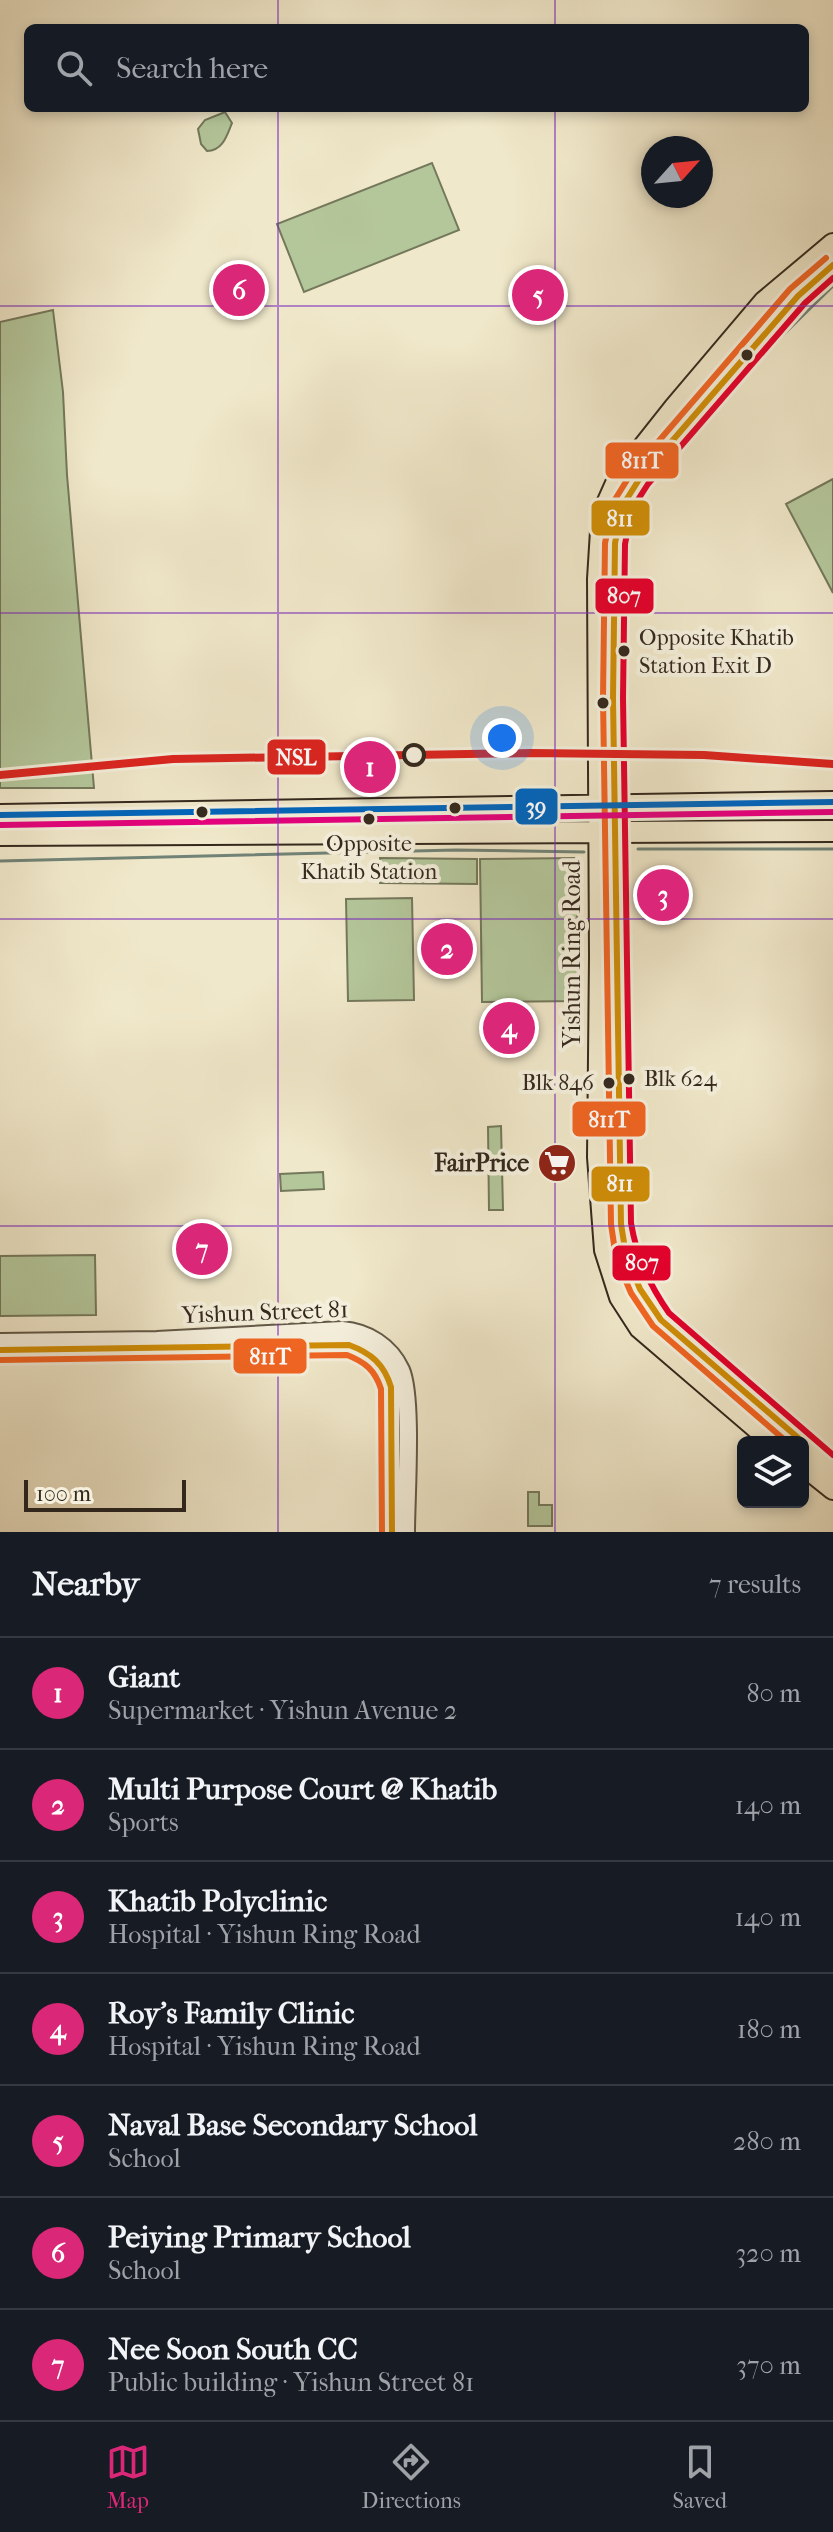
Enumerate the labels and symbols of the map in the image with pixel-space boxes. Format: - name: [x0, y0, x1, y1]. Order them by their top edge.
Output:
- north arrow: [641, 136, 713, 208]
- pin: 6: [213, 260, 265, 320]
- pin: 5: [512, 265, 564, 325]
- unlabelled marker: [739, 347, 755, 363]
- line badge: 811T: [604, 441, 680, 480]
- text: 811T: [621, 448, 664, 474]
- line badge: 811: [590, 499, 651, 537]
- text: 811: [607, 506, 633, 532]
- line badge: 807: [594, 577, 655, 615]
- text: 807: [607, 583, 641, 609]
- place label: Opposite Khatib Station Exit D: [639, 625, 794, 679]
- marker: Opposite Khatib Station Exit D: [616, 643, 632, 659]
- unlabelled marker: [595, 695, 611, 711]
- your location: [482, 718, 522, 758]
- pin: 1: [344, 737, 396, 797]
- line badge: NSL: [266, 738, 327, 776]
- unlabelled marker: [403, 744, 425, 766]
- text: NSL: [275, 745, 317, 771]
- line badge: 39: [514, 787, 559, 826]
- text: 39: [526, 794, 546, 820]
- unlabelled marker: [447, 800, 463, 816]
- unlabelled marker: [194, 804, 210, 820]
- marker: Opposite Khatib Station: [361, 811, 377, 827]
- place label: Opposite Khatib Station: [301, 831, 437, 885]
- street label: Yishun Ring Road: [558, 859, 586, 1049]
- pin: 3: [637, 865, 689, 925]
- pin: 2: [421, 919, 473, 979]
- pin: 4: [483, 998, 535, 1058]
- place label: Blk 624: [644, 1066, 718, 1092]
- place label: Blk 846: [522, 1070, 594, 1096]
- marker: Blk 624: [621, 1071, 637, 1087]
- marker: Blk 846: [601, 1075, 617, 1091]
- line badge: 811T: [571, 1100, 647, 1138]
- text: 811T: [588, 1107, 631, 1133]
- supermarket icon: FairPrice: [536, 1142, 578, 1184]
- place label: FairPrice: [433, 1149, 529, 1177]
- line badge: 811: [590, 1165, 651, 1203]
- text: 811: [607, 1171, 633, 1197]
- pin: 7: [176, 1219, 228, 1279]
- line badge: 807: [611, 1244, 672, 1282]
- text: 807: [625, 1250, 659, 1276]
- street label: Yishun Street 81: [180, 1295, 349, 1329]
- line badge: 811T: [232, 1337, 308, 1375]
- text: 811T: [249, 1344, 292, 1370]
- scale bar: [24, 1476, 186, 1512]

